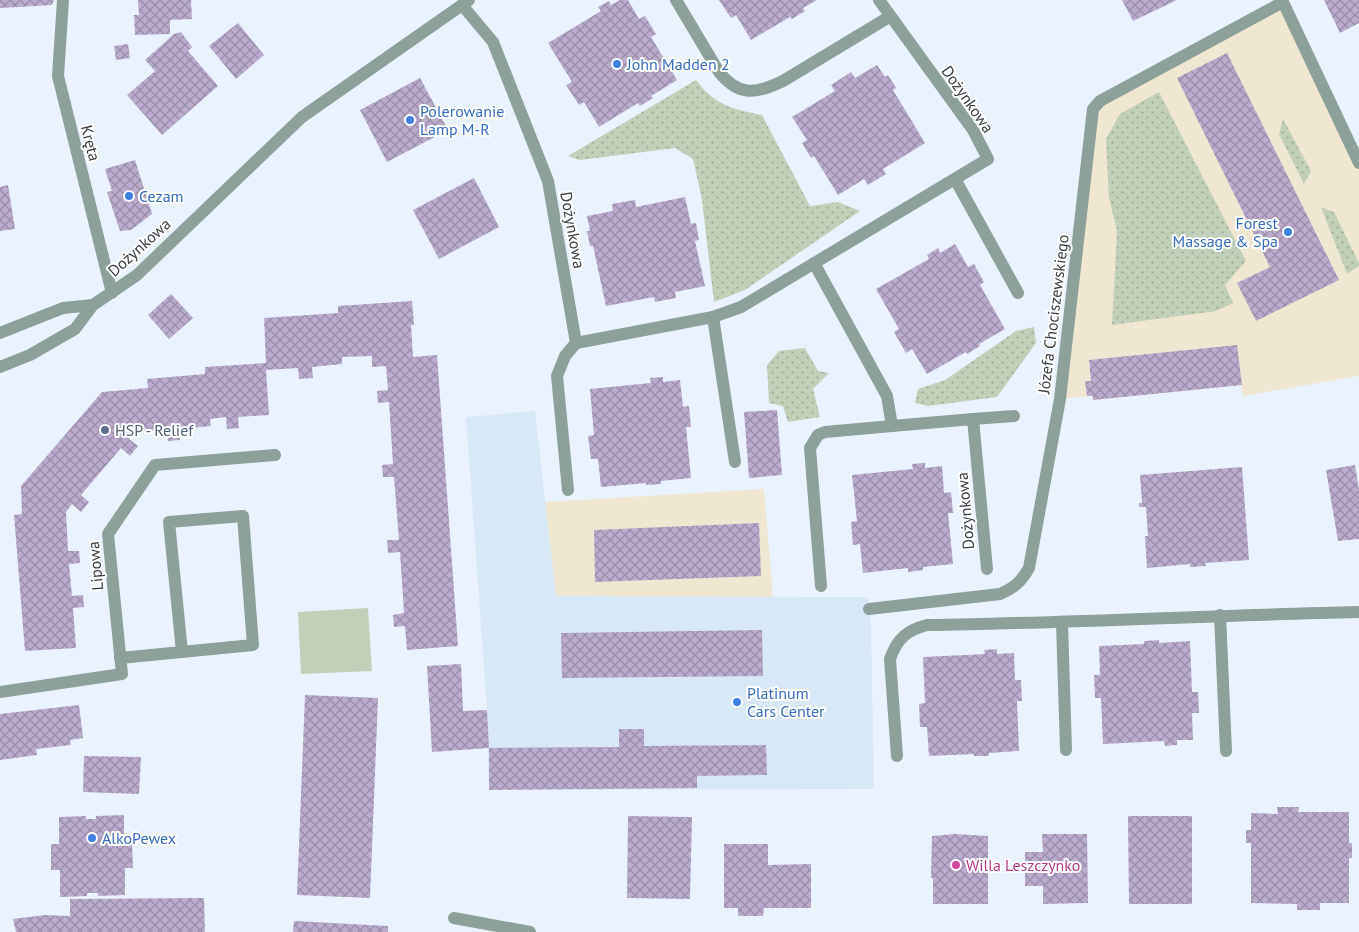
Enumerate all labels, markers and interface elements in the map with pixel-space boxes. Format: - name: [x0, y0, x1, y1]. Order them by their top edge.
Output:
- place label: John Madden 2: [626, 54, 730, 74]
- marker: John Madden 2: [611, 58, 623, 70]
- street label: Dożynkowa: [938, 61, 998, 137]
- place label: Polerowanie Lamp M-R: [420, 101, 504, 139]
- marker: Polerowanie Lamp M-R: [404, 114, 416, 126]
- street label: Kręta: [77, 123, 105, 163]
- place label: Cezam: [139, 186, 184, 206]
- marker: Cezam: [123, 190, 135, 202]
- street label: Dożynkowa: [556, 190, 590, 270]
- place label: Forest Massage & Spa: [1173, 213, 1279, 251]
- street label: Dożynkowa: [103, 214, 175, 280]
- marker: Forest Massage & Spa: [1282, 226, 1294, 238]
- street label: Józefa Chociszewskiego: [1033, 233, 1073, 396]
- place label: HSP - Relief: [115, 420, 194, 440]
- marker: HSP - Relief: [99, 424, 111, 436]
- street label: Dożynkowa: [952, 471, 978, 551]
- street label: Lipowa: [83, 541, 107, 591]
- place label: Platinum Cars Center: [747, 683, 825, 721]
- marker: Platinum Cars Center: [731, 696, 743, 708]
- place label: AlkoPewex: [102, 828, 176, 848]
- marker: AlkoPewex: [86, 832, 98, 844]
- place label: Willa Leszczynko: [966, 855, 1080, 875]
- marker: Willa Leszczynko: [950, 859, 962, 871]

